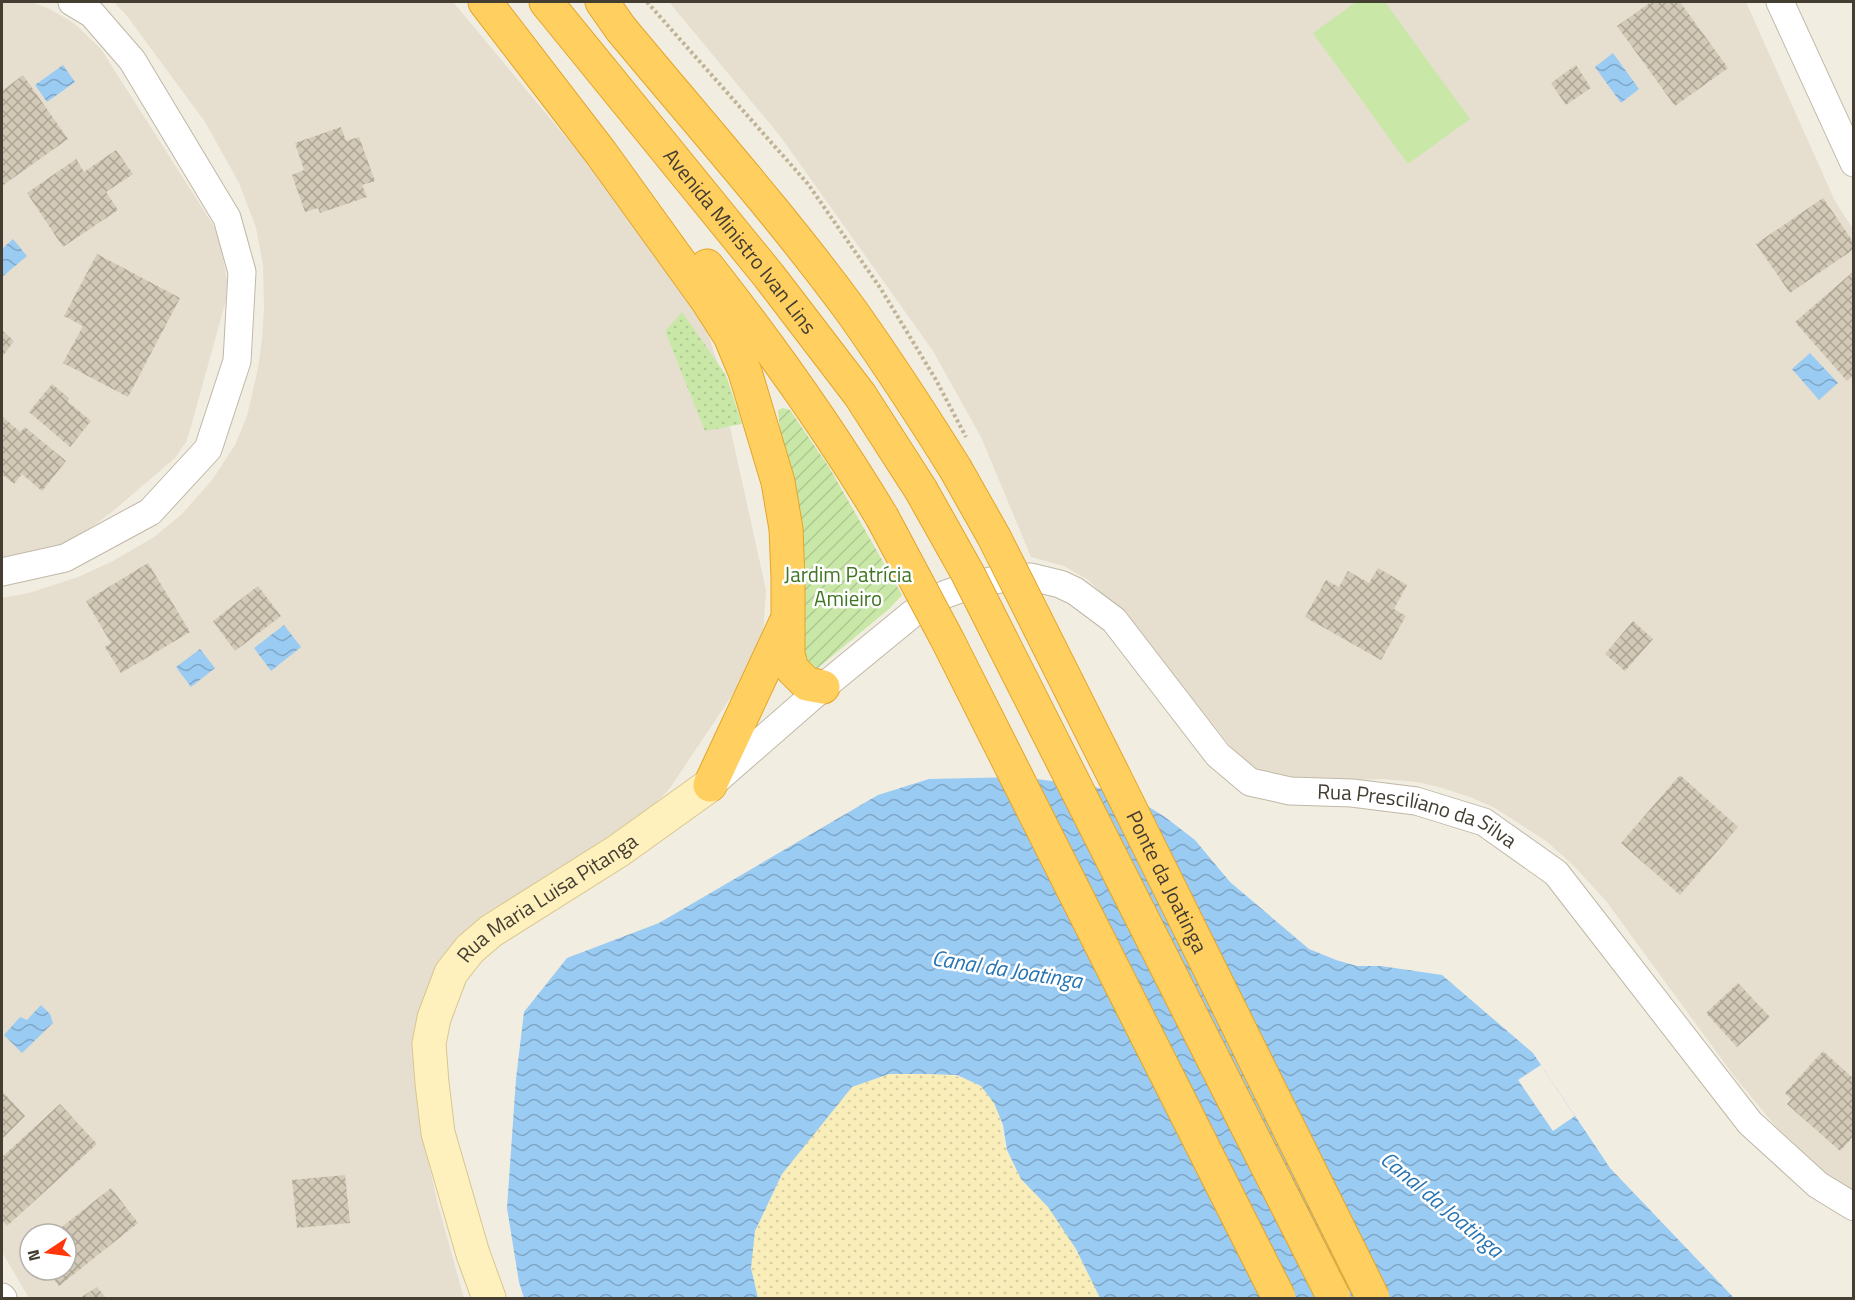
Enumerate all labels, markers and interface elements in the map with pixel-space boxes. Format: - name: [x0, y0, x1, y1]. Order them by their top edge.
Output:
- street label: Avenida Ministro Ivan Lins: [656, 141, 825, 341]
- park label: Jardim Patrícia Amieiro: [784, 558, 912, 614]
- street label: Rua Presciliano da Silva: [1317, 775, 1524, 856]
- street label: Ponte da Joatinga: [1119, 805, 1217, 959]
- street label: Rua Maria Luisa Pitanga: [448, 825, 644, 969]
- water label: Canal da Joatinga: [929, 940, 1086, 998]
- water label: Canal da Joatinga: [1373, 1142, 1513, 1267]
- north arrow: [18, 1222, 78, 1282]
- text: N: [20, 1247, 46, 1263]

